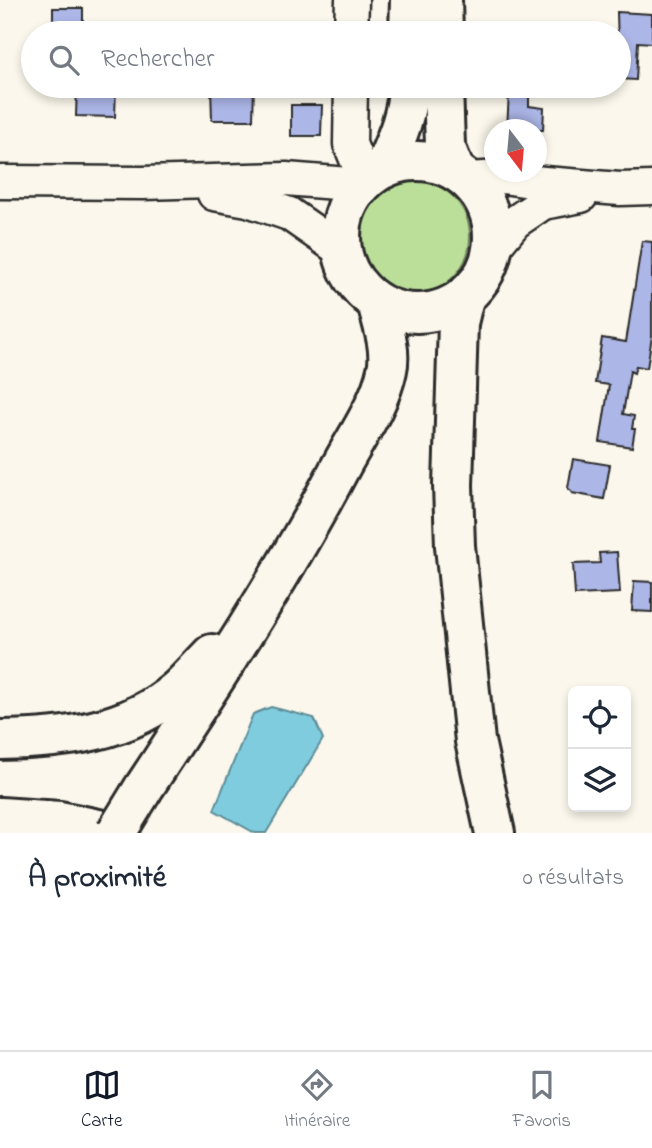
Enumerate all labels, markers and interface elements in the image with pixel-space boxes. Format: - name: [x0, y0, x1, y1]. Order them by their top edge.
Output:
- search box: [21, 21, 631, 98]
- icon: search: [45, 41, 83, 79]
- text: Rechercher: [101, 41, 214, 79]
- north arrow: [484, 119, 547, 182]
- map controls: [568, 686, 631, 812]
- button: locate: [568, 686, 631, 749]
- button: layers: [568, 749, 631, 812]
- text: À proximité: [28, 857, 166, 901]
- text: 0 résultats: [523, 862, 624, 895]
- tab: Carte: [81, 1066, 122, 1135]
- tab: Itinéraire: [284, 1066, 350, 1135]
- tab: Favoris: [512, 1066, 571, 1135]

